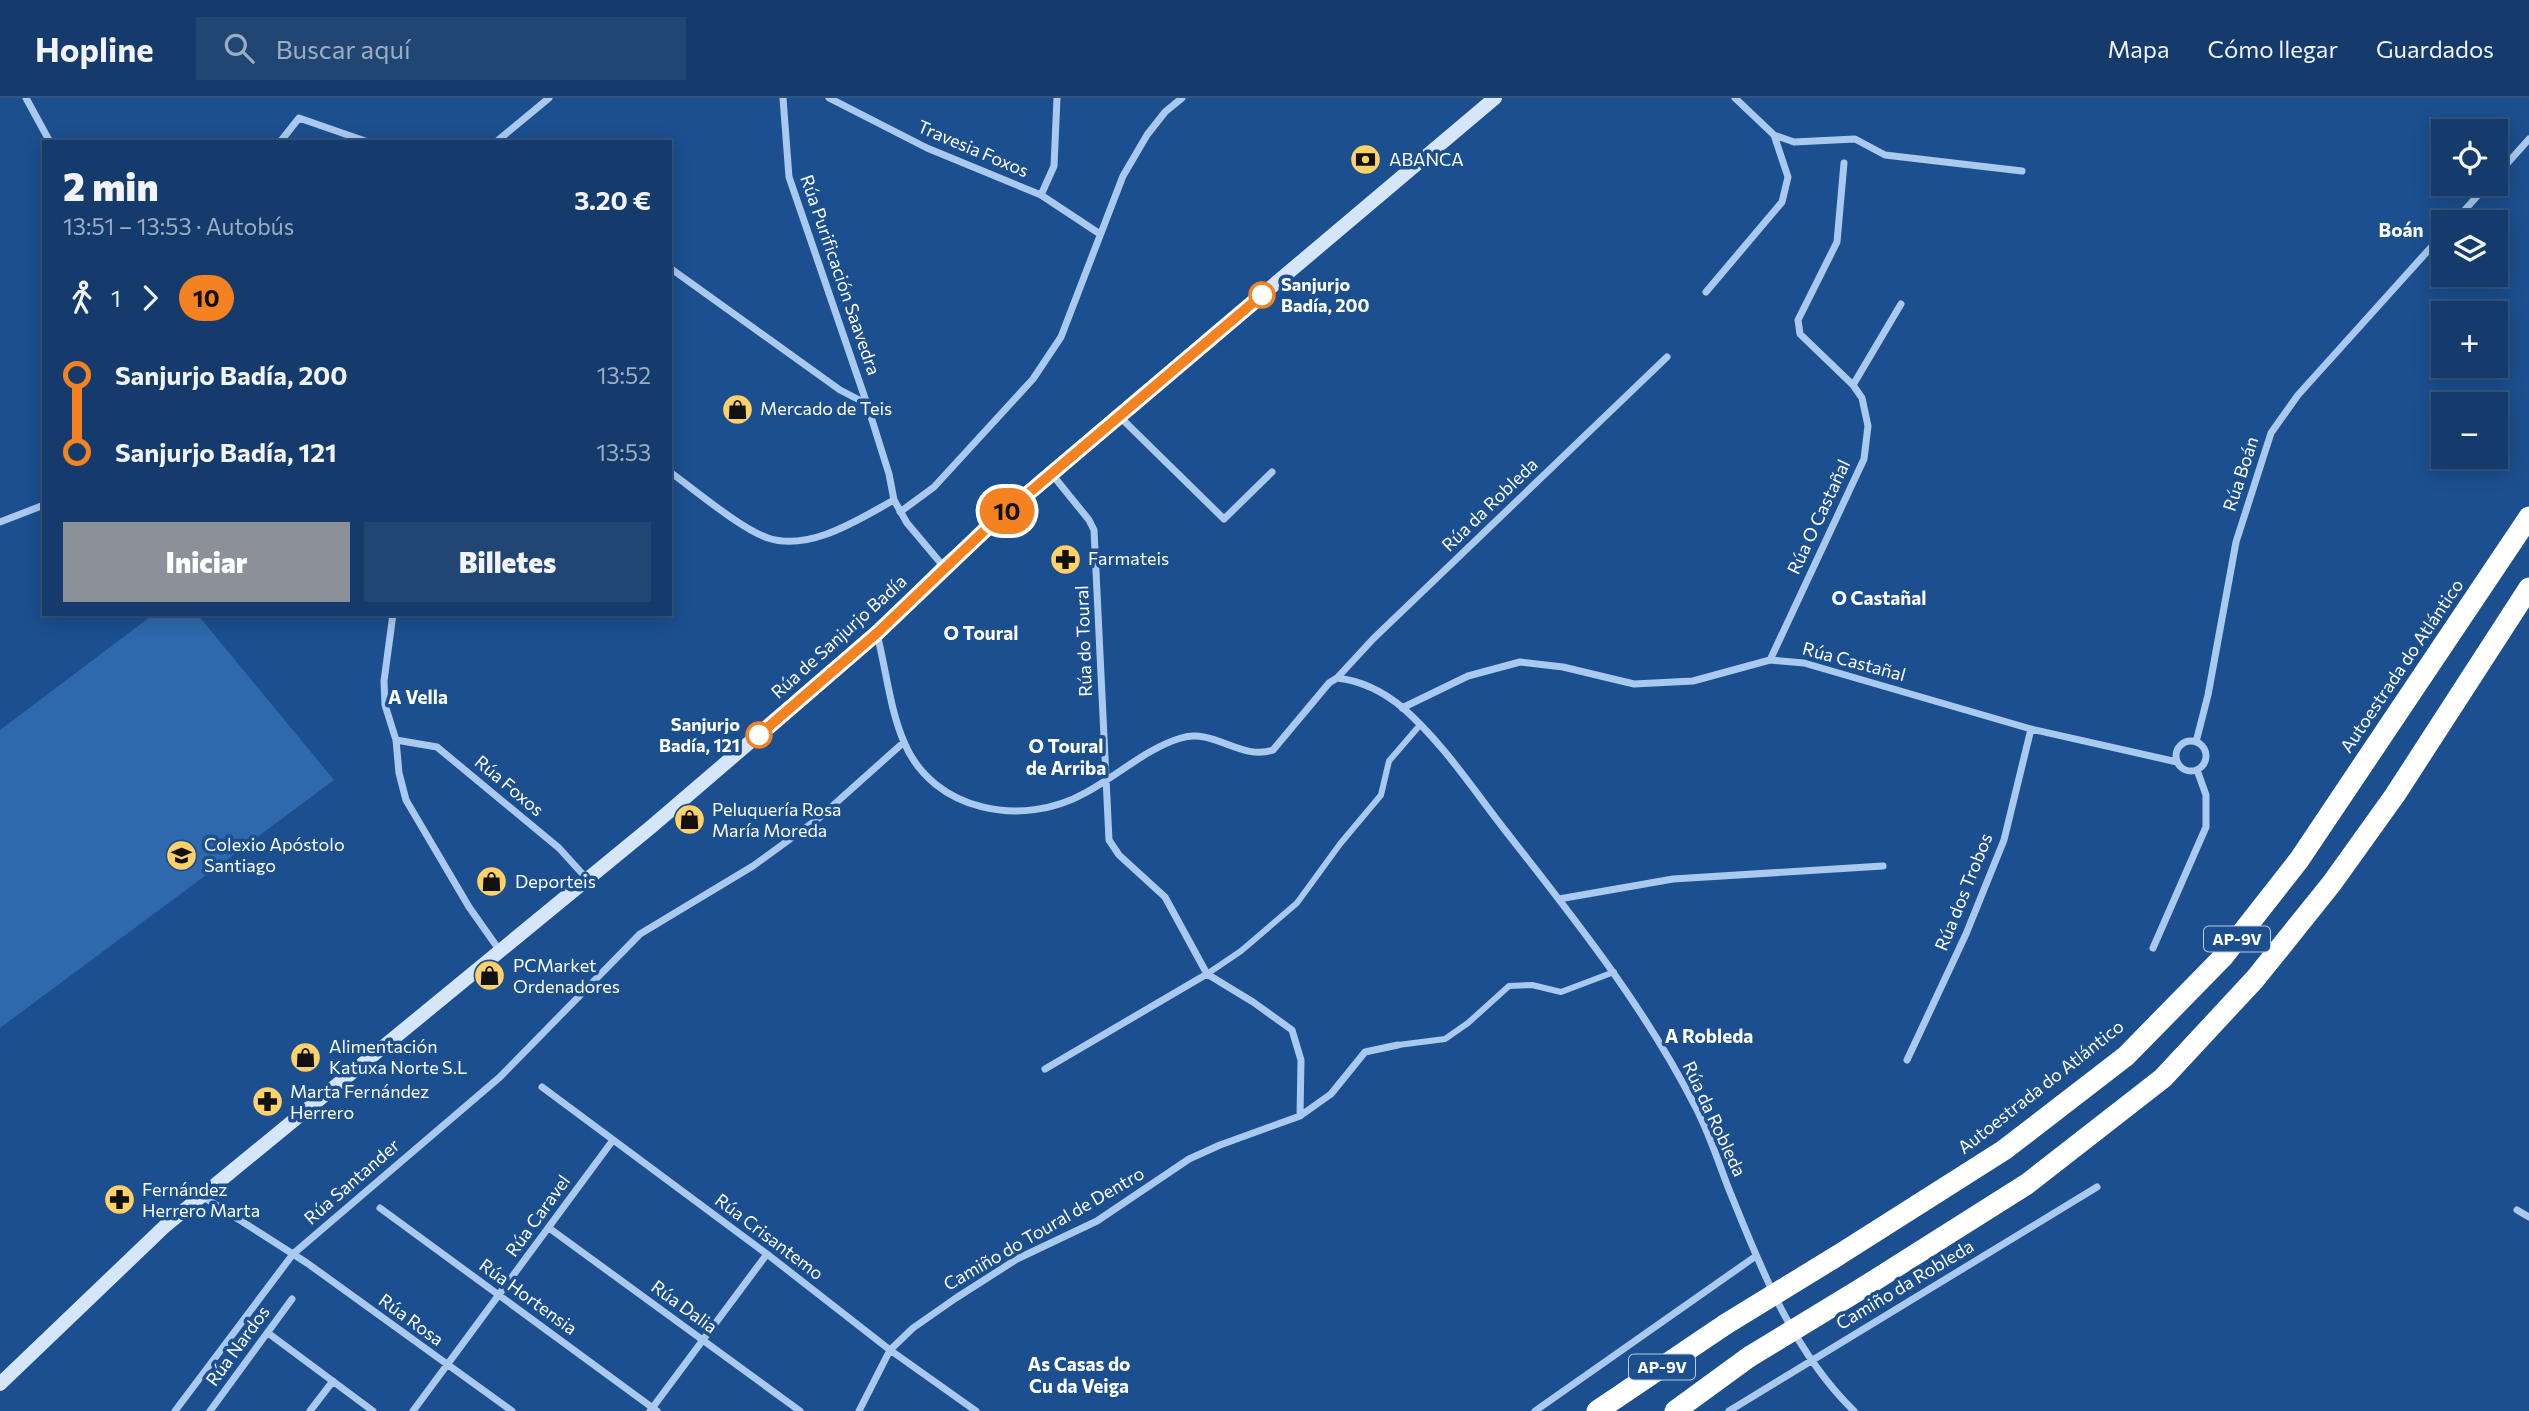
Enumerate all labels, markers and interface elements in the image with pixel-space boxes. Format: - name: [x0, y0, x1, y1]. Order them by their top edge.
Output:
- search box: [196, 17, 686, 80]
- text: Hopline: [35, 28, 154, 69]
- icon: search: [220, 29, 258, 67]
- text: Buscar aquí: [276, 33, 411, 64]
- text: Mapa: [2107, 34, 2170, 63]
- text: Cómo llegar: [2208, 34, 2338, 63]
- text: Guardados: [2376, 34, 2494, 63]
- street label: Travesia Foxos: [915, 115, 1032, 181]
- map controls: [2431, 119, 2508, 469]
- button: locate: [2431, 119, 2508, 196]
- bank icon: ABANCA: [1349, 143, 1383, 177]
- place label: ABANCA: [1389, 148, 1464, 170]
- text: 2 min: [63, 162, 158, 209]
- street label: Rúa Purificación Saavedra: [796, 172, 886, 378]
- text: 3.20 €: [574, 184, 651, 215]
- button: layers: [2431, 210, 2508, 287]
- text: 13:51 – 13:53 · Autobús: [63, 212, 294, 240]
- district label: Boán: [2379, 218, 2423, 241]
- place label: Sanjurjo Badía, 200: [1281, 273, 1369, 316]
- icon: walk: [63, 279, 101, 317]
- icon: forward: [131, 279, 169, 317]
- marker: Sanjurjo Badía, 200: [1249, 282, 1275, 308]
- text: 10: [193, 283, 220, 312]
- text: 1: [111, 284, 121, 312]
- button: +: [2431, 301, 2508, 378]
- text: Sanjurjo Badía, 200: [115, 359, 348, 390]
- text: 13:52: [597, 361, 651, 389]
- shop icon: Mercado de Teis: [720, 392, 754, 426]
- button: −: [2431, 392, 2508, 469]
- place label: Mercado de Teis: [760, 397, 892, 419]
- street label: Rúa Boán: [2218, 434, 2262, 514]
- text: Sanjurjo Badía, 121: [115, 436, 337, 467]
- text: 13:53: [596, 438, 651, 466]
- street label: Rúa da Robleda: [1437, 453, 1542, 556]
- street label: Rúa O Castañal: [1782, 456, 1854, 577]
- line badge: 10: [976, 488, 1038, 534]
- text: 10: [994, 496, 1020, 525]
- button: Iniciar: [63, 522, 350, 602]
- button: Billetes: [364, 522, 651, 602]
- pharmacy icon: Farmateis: [1048, 542, 1082, 576]
- place label: Farmateis: [1088, 547, 1169, 569]
- street label: Rúa de Sanjurjo Badía: [766, 570, 911, 703]
- street label: Autoestrada do Atlántico: [2335, 574, 2467, 756]
- street label: Rúa do Toural: [1070, 585, 1096, 697]
- district label: O Castañal: [1831, 586, 1927, 609]
- district label: O Toural: [944, 621, 1019, 644]
- street label: Rúa Castañal: [1800, 637, 1908, 685]
- district label: A Vella: [388, 685, 448, 708]
- place label: Sanjurjo Badía, 121: [659, 713, 740, 756]
- marker: Sanjurjo Badía, 121: [746, 722, 772, 748]
- district label: O Toural de Arriba: [1026, 734, 1106, 779]
- street label: Rúa Foxos: [471, 750, 549, 820]
- place label: Peluquería Rosa María Moreda: [712, 798, 842, 841]
- shop icon: Peluquería Rosa María Moreda: [672, 803, 706, 837]
- street label: Rúa dos Trobos: [1930, 830, 1997, 953]
- place label: Colexio Apóstolo Santiago: [204, 833, 345, 876]
- school or university icon: Colexio Apóstolo Santiago: [164, 838, 198, 872]
- shop icon: Deporteis: [475, 865, 509, 899]
- place label: Deporteis: [515, 870, 596, 892]
- road number: AP-9V: [2204, 926, 2270, 952]
- place label: PCMarket Ordenadores: [513, 954, 620, 997]
- shop icon: PCMarket Ordenadores: [473, 959, 507, 993]
- street label: Autoestrada do Atlántico: [1953, 1015, 2128, 1158]
- district label: A Robleda: [1665, 1024, 1753, 1047]
- place label: Alimentación Katuxa Norte S.L: [329, 1035, 467, 1078]
- shop icon: Alimentación Katuxa Norte S.L: [289, 1040, 323, 1074]
- street label: Rúa da Robleda: [1679, 1057, 1751, 1180]
- place label: Marta Fernández Herrero: [290, 1080, 429, 1123]
- pharmacy icon: Marta Fernández Herrero: [250, 1085, 284, 1119]
- street label: Rúa Santander: [299, 1134, 404, 1229]
- street label: Camiño do Toural de Dentro: [939, 1162, 1148, 1295]
- street label: Rúa Caravel: [500, 1170, 574, 1261]
- place label: Fernández Herrero Marta: [142, 1178, 260, 1221]
- pharmacy icon: Fernández Herrero Marta: [102, 1183, 136, 1217]
- street label: Rúa Crisantemo: [711, 1188, 828, 1284]
- street label: Camiño da Robleda: [1832, 1234, 1977, 1334]
- street label: Rúa Hortensia: [475, 1253, 582, 1339]
- street label: Rúa Dalia: [647, 1275, 722, 1337]
- street label: Rúa Rosa: [375, 1288, 448, 1350]
- street label: Rúa Nardos: [201, 1301, 274, 1390]
- district label: As Casas do Cu da Veiga: [1028, 1352, 1130, 1397]
- road number: AP-9V: [1629, 1354, 1695, 1380]

